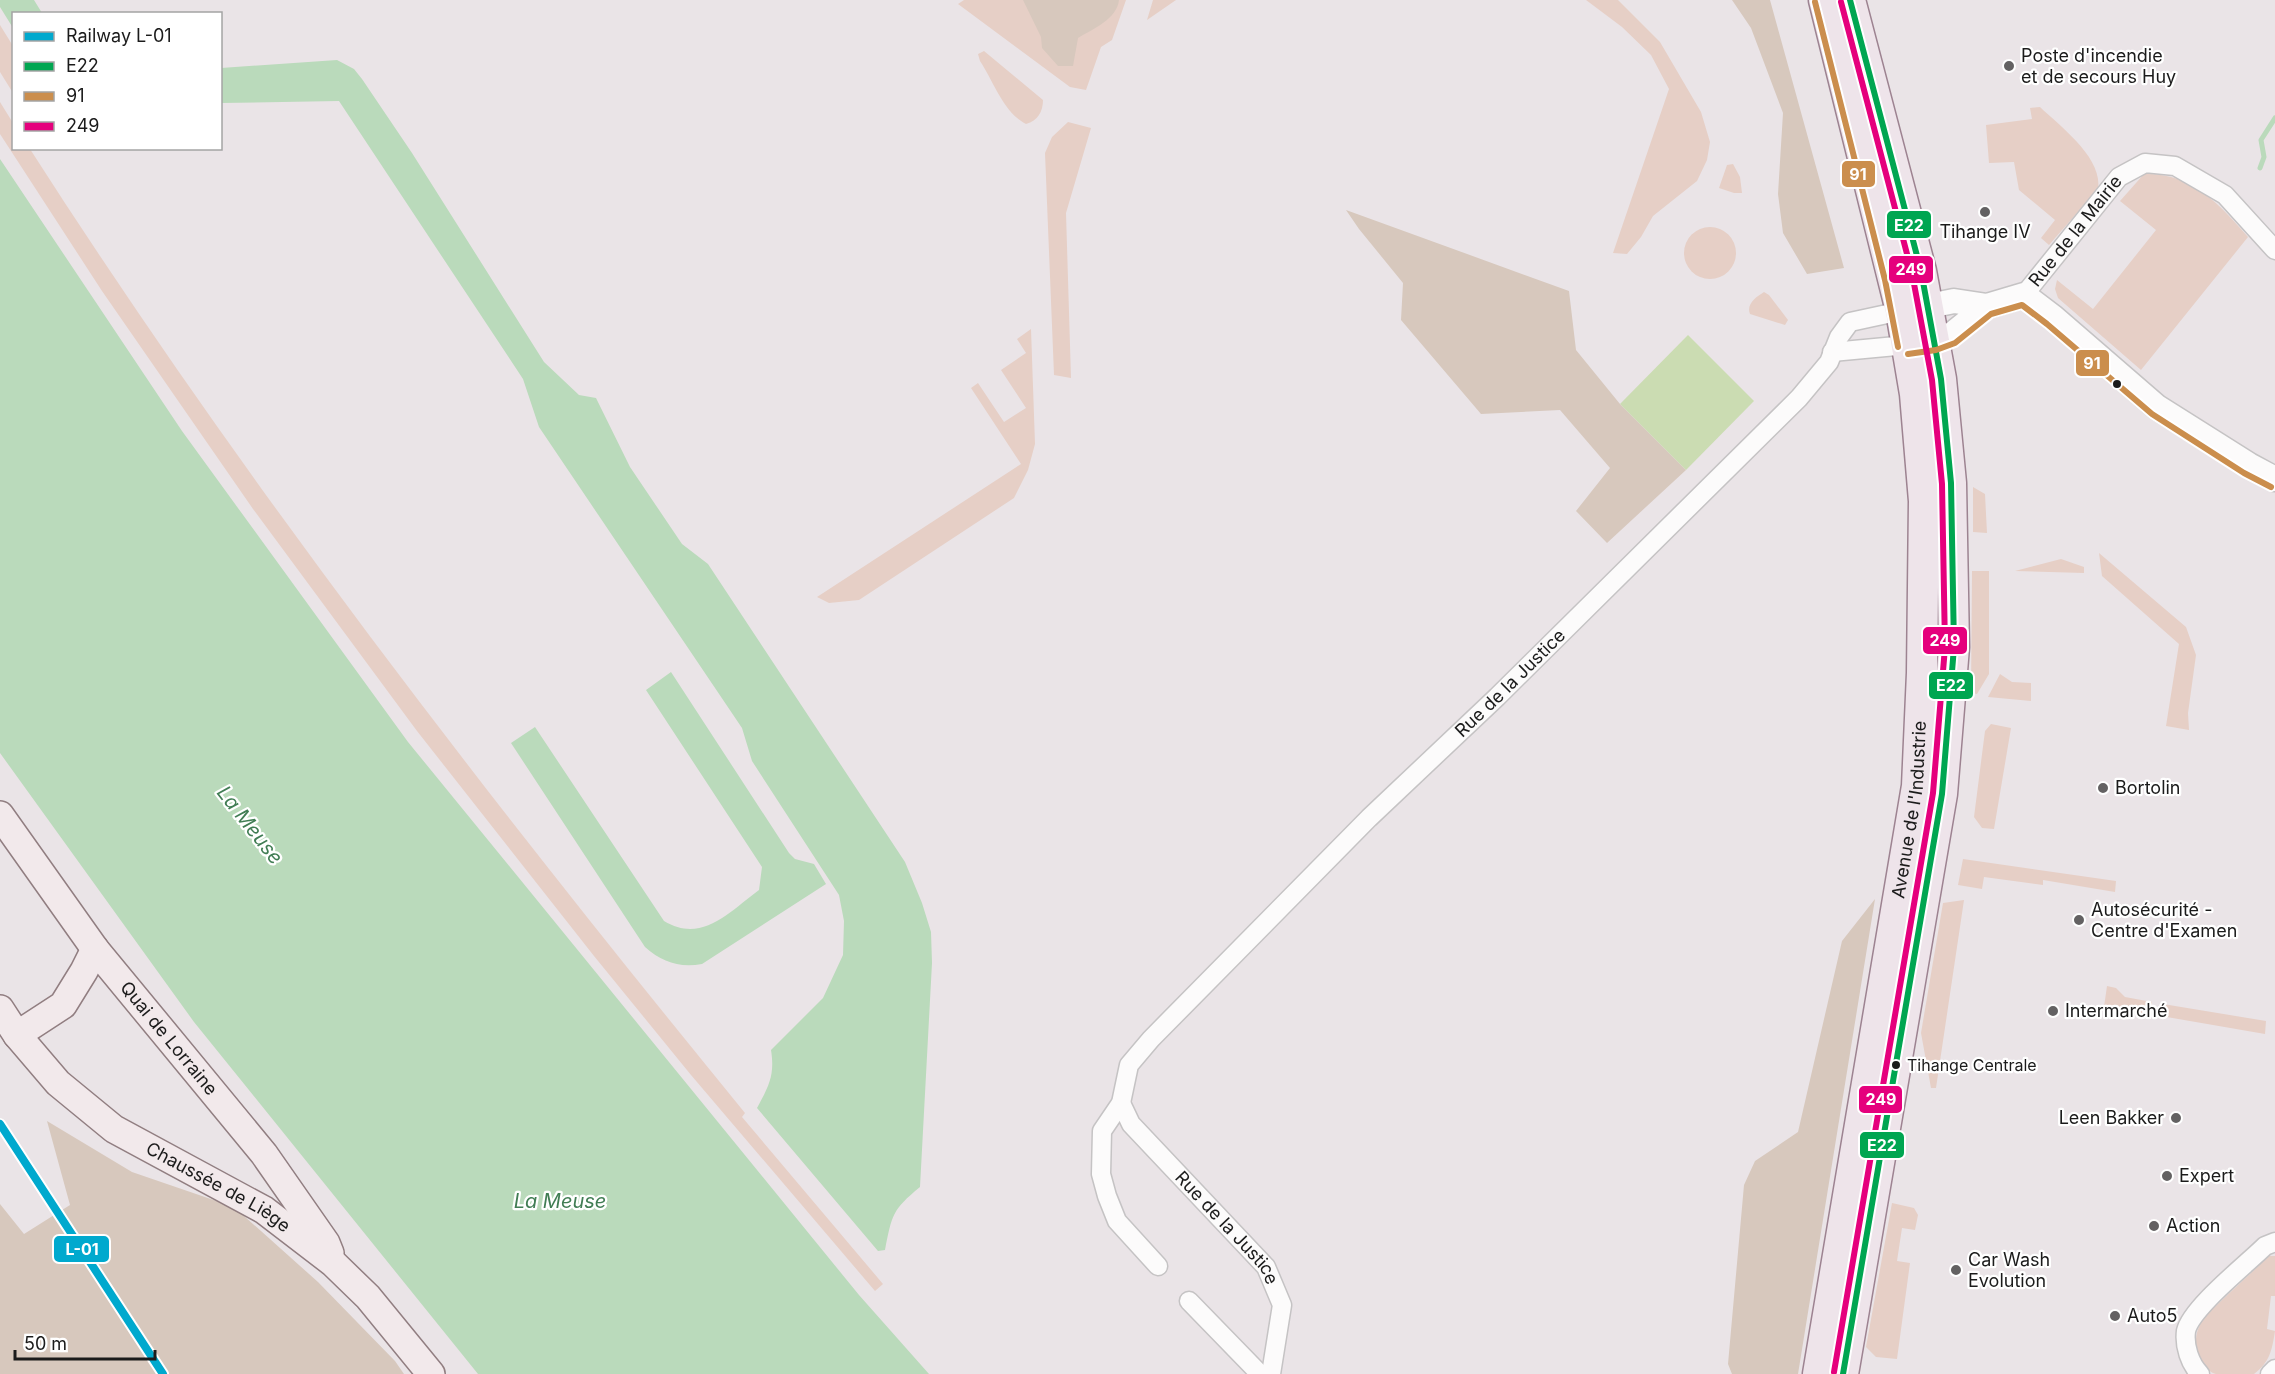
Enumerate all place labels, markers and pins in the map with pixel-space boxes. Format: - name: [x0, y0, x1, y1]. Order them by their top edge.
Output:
- place label: Poste d'incendie et de secours Huy: [2021, 45, 2176, 87]
- marker: Poste d'incendie et de secours Huy: [2002, 59, 2016, 73]
- marker: Tihange IV: [1978, 205, 1992, 219]
- place label: Tihange IV: [1939, 221, 2031, 242]
- unlabelled marker: [2111, 378, 2123, 390]
- place label: Bortolin: [2115, 777, 2181, 798]
- marker: Bortolin: [2096, 781, 2110, 795]
- place label: Autosécurité - Centre d'Examen: [2091, 899, 2237, 941]
- marker: Autosécurité - Centre d'Examen: [2072, 913, 2086, 927]
- place label: Intermarché: [2065, 1000, 2168, 1021]
- marker: Intermarché: [2046, 1004, 2060, 1018]
- place label: Tihange Centrale: [1907, 1055, 2037, 1075]
- marker: Tihange Centrale: [1890, 1059, 1902, 1071]
- place label: Leen Bakker: [2059, 1107, 2164, 1128]
- marker: Leen Bakker: [2169, 1111, 2183, 1125]
- place label: Expert: [2179, 1165, 2234, 1186]
- marker: Expert: [2160, 1169, 2174, 1183]
- place label: Action: [2166, 1215, 2220, 1236]
- marker: Action: [2147, 1219, 2161, 1233]
- place label: Car Wash Evolution: [1968, 1249, 2050, 1291]
- marker: Car Wash Evolution: [1949, 1263, 1963, 1277]
- place label: Auto5: [2127, 1305, 2178, 1326]
- marker: Auto5: [2108, 1309, 2122, 1323]

